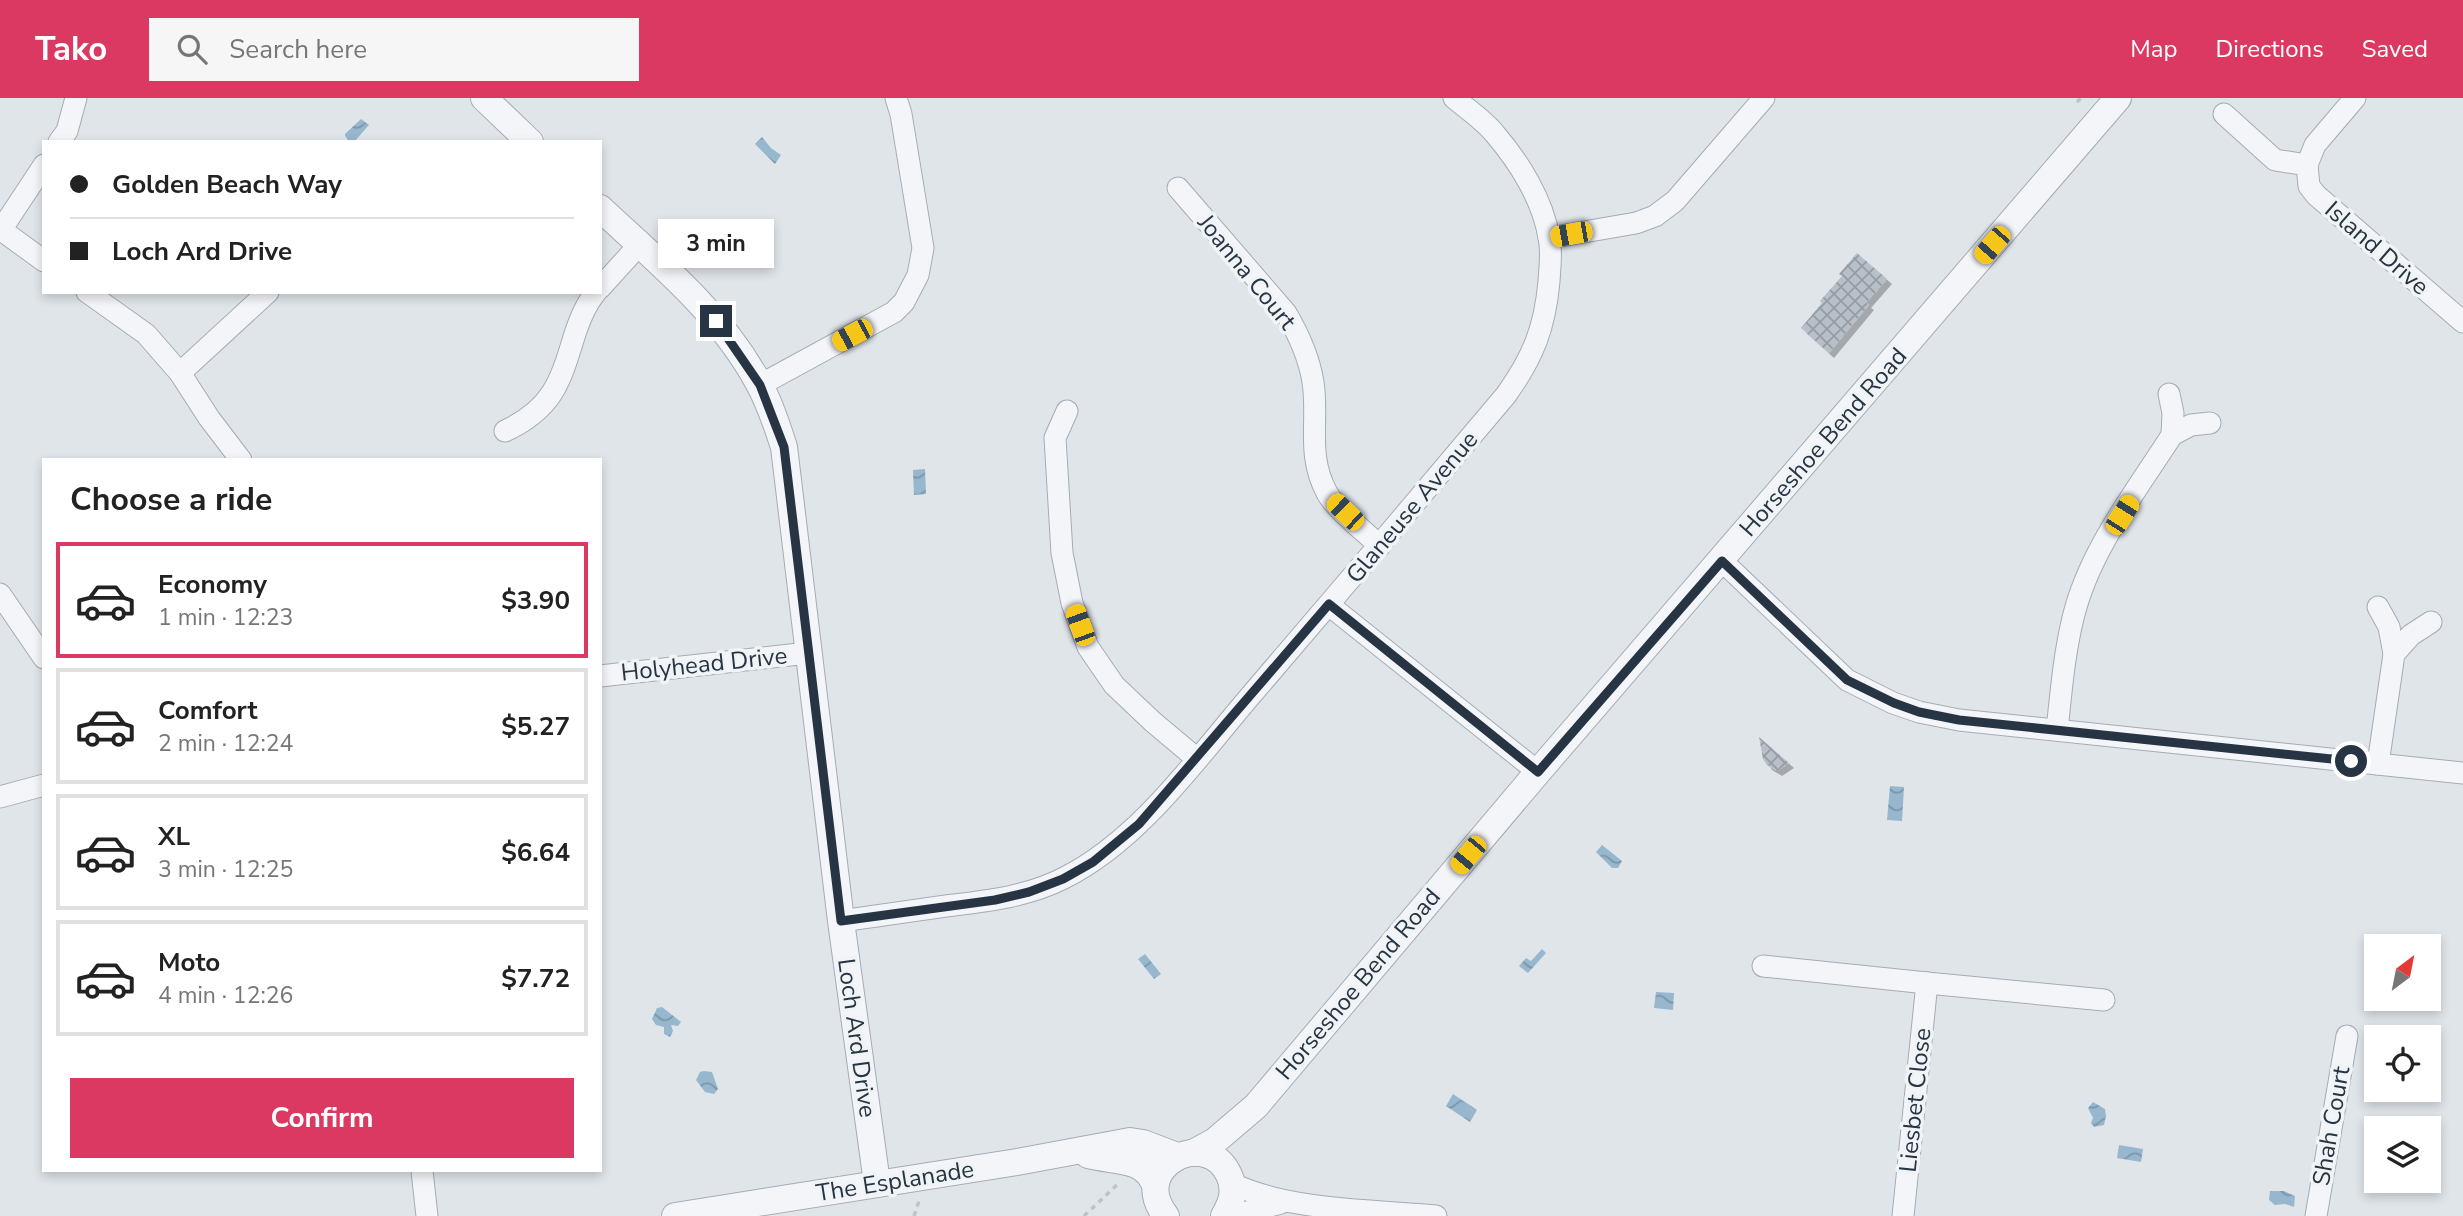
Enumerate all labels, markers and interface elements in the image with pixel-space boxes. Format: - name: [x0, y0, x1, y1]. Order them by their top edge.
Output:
- search box: [149, 18, 639, 81]
- text: Tako: [35, 27, 107, 72]
- icon: search: [173, 30, 211, 68]
- text: Search here: [229, 32, 367, 67]
- text: Map: [2130, 33, 2177, 65]
- text: Directions: [2215, 33, 2324, 65]
- text: Saved: [2362, 33, 2428, 65]
- text: Golden Beach Way: [112, 167, 342, 202]
- street label: Island Drive: [2318, 194, 2436, 302]
- street label: Joanna Court: [1190, 207, 1304, 337]
- callout: 3 min: [658, 220, 774, 268]
- car: [1549, 220, 1594, 248]
- car: [1971, 222, 2014, 268]
- text: 3 min: [686, 228, 746, 259]
- text: Loch Ard Drive: [112, 234, 292, 269]
- route end: [700, 305, 732, 337]
- car: [829, 316, 876, 354]
- street label: Horseshoe Bend Road: [1732, 341, 1914, 543]
- street label: Glaneuse Avenue: [1339, 424, 1485, 590]
- text: Choose a ride: [70, 478, 272, 521]
- car: [1323, 490, 1368, 534]
- car: [2102, 492, 2143, 538]
- text: Economy: [158, 567, 267, 602]
- icon: car: [74, 569, 137, 632]
- text: $3.90: [501, 583, 570, 618]
- text: 1 min · 12:23: [158, 602, 293, 633]
- car: [1063, 602, 1098, 648]
- street label: Holyhead Drive: [619, 639, 789, 689]
- text: Comfort: [158, 693, 258, 728]
- icon: car: [74, 695, 137, 758]
- text: $5.27: [501, 709, 570, 744]
- text: 2 min · 12:24: [158, 728, 293, 759]
- route start: [2335, 745, 2367, 777]
- text: XL: [158, 819, 190, 854]
- icon: car: [74, 821, 137, 884]
- car: [1447, 832, 1490, 878]
- text: $6.64: [501, 835, 570, 870]
- text: 3 min · 12:25: [158, 854, 293, 885]
- street label: Horseshoe Bend Road: [1268, 882, 1448, 1086]
- north arrow: [2364, 934, 2441, 1012]
- map controls: [2364, 934, 2441, 1193]
- text: Moto: [158, 945, 220, 980]
- icon: car: [74, 947, 137, 1010]
- street label: Loch Ard Drive: [830, 956, 884, 1120]
- text: $7.72: [501, 961, 570, 996]
- text: 4 min · 12:26: [158, 980, 293, 1011]
- button: locate: [2364, 1025, 2441, 1102]
- street label: Liesbet Close: [1892, 1026, 1938, 1174]
- street label: Shah Court: [2305, 1063, 2357, 1188]
- button: Confirm: [70, 1078, 574, 1158]
- button: layers: [2364, 1116, 2441, 1193]
- street label: The Esplanade: [814, 1153, 976, 1209]

